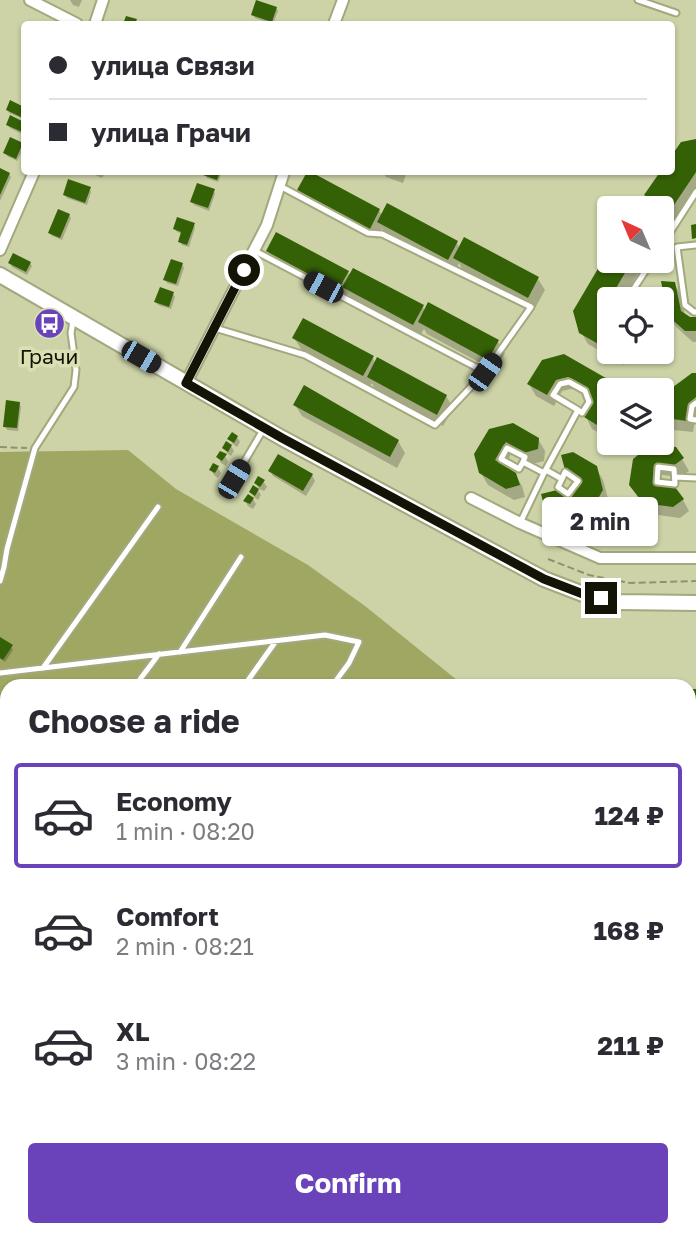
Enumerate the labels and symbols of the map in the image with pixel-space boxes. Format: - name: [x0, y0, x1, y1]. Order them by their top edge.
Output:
- north arrow: [597, 196, 674, 273]
- route start: [228, 254, 260, 286]
- car: [300, 268, 347, 306]
- bus stop icon: Грачи: [32, 307, 66, 341]
- car: [118, 337, 165, 377]
- place label: Грачи: [20, 343, 78, 369]
- car: [465, 349, 506, 395]
- car: [215, 456, 254, 502]
- callout: 2 min: [543, 496, 659, 546]
- route end: [585, 582, 617, 614]

